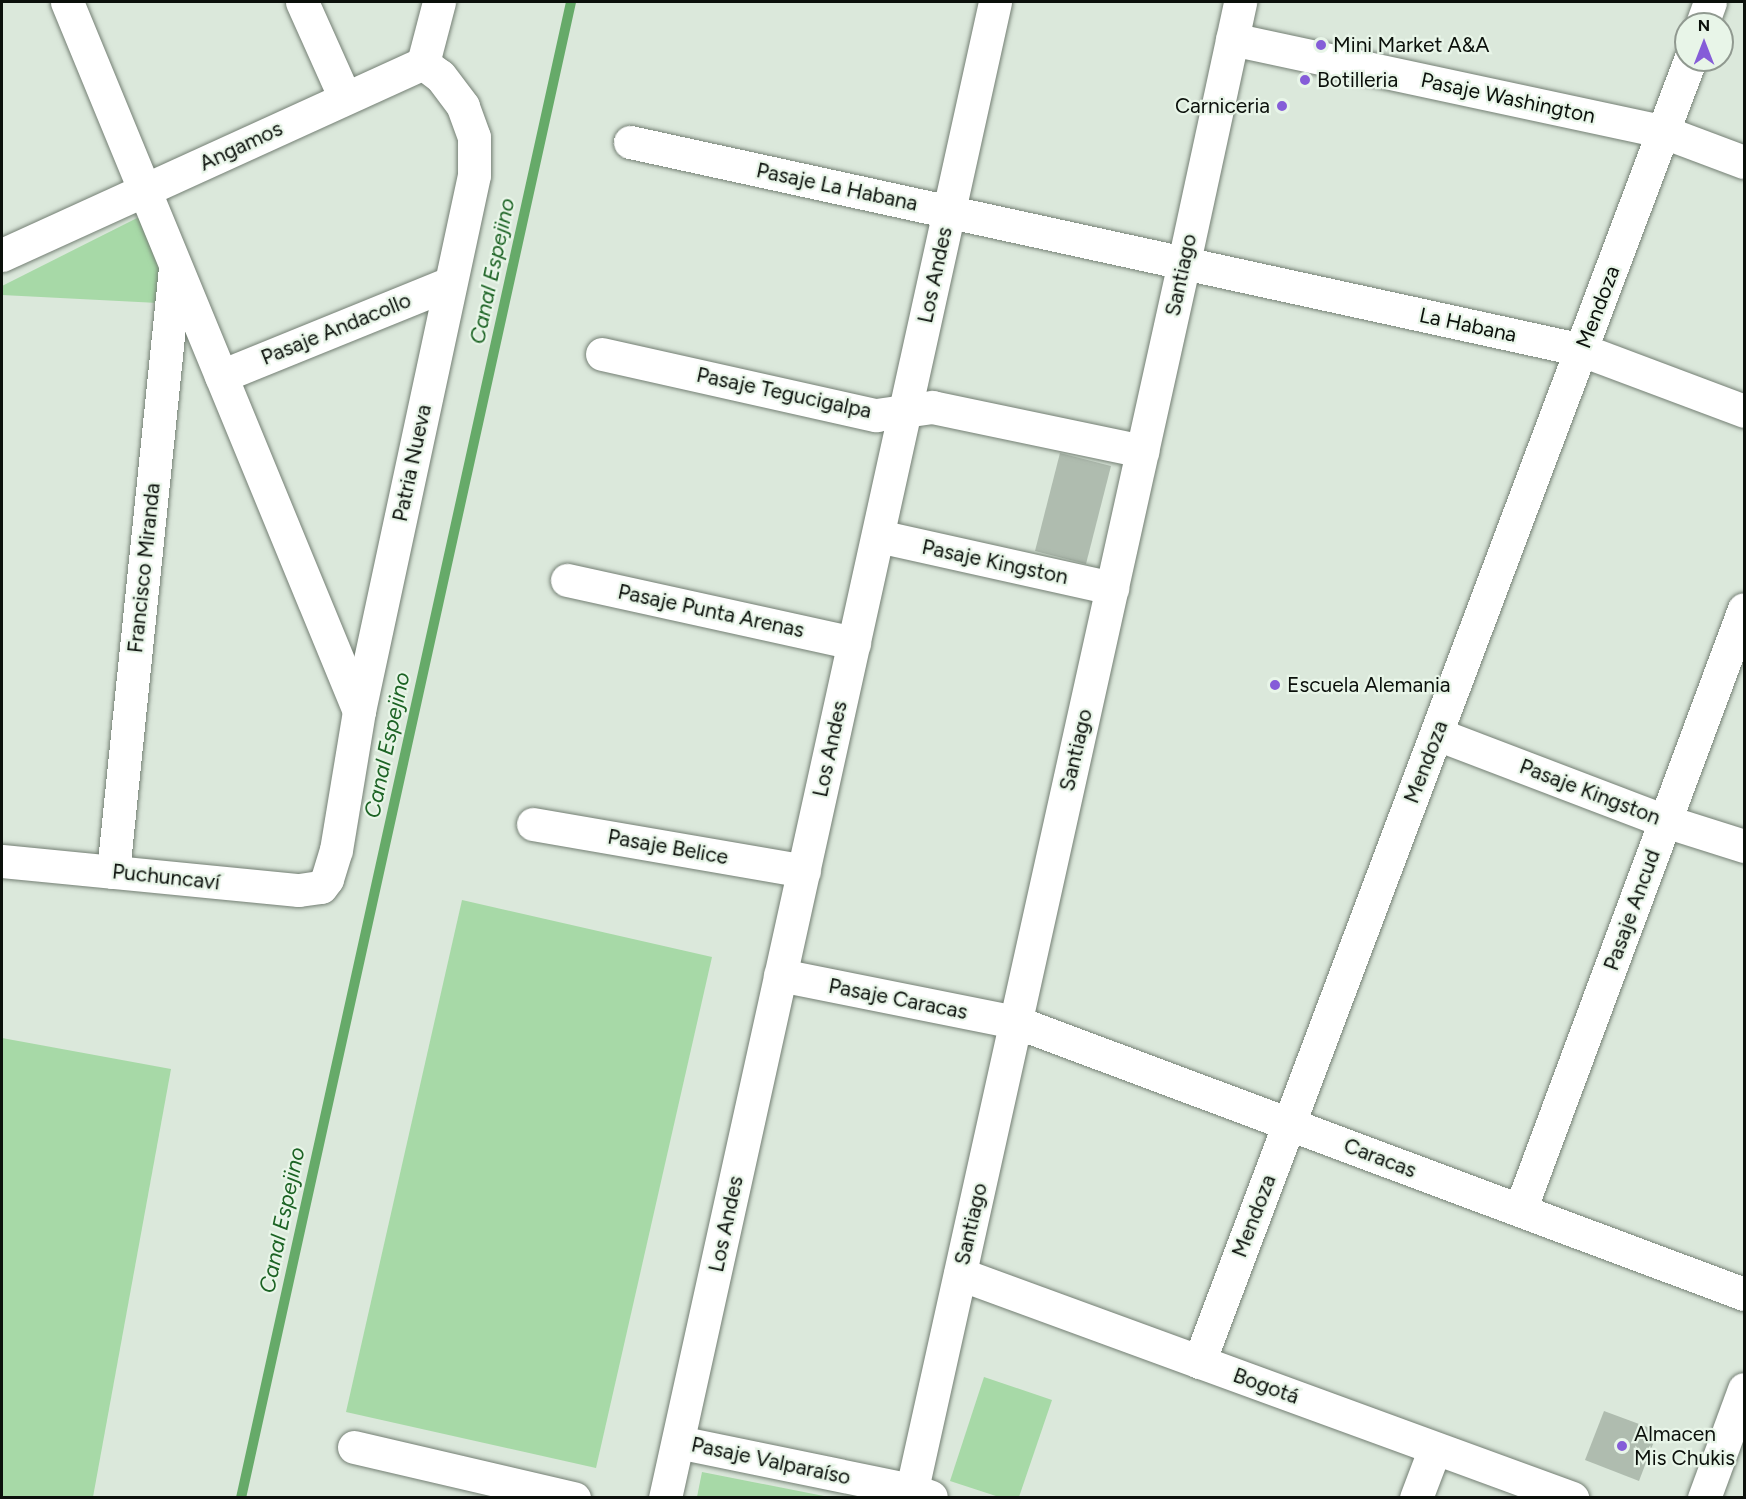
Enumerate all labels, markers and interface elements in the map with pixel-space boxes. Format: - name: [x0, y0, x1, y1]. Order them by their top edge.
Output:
- north arrow: [1674, 12, 1734, 72]
- text: N: [1698, 16, 1710, 35]
- place label: Mini Market A&A: [1333, 32, 1489, 58]
- marker: Mini Market A&A: [1314, 38, 1328, 52]
- place label: Botilleria: [1317, 67, 1398, 93]
- street label: Pasaje Washington: [1418, 67, 1598, 129]
- marker: Botilleria: [1298, 73, 1312, 87]
- place label: Carniceria: [1175, 93, 1270, 119]
- marker: Carniceria: [1275, 99, 1289, 113]
- street label: Angamos: [195, 116, 287, 176]
- street label: Pasaje La Habana: [754, 158, 920, 216]
- water label: Canal Espejino: [464, 196, 520, 346]
- street label: Los Andes: [913, 225, 957, 325]
- street label: Santiago: [1160, 232, 1202, 318]
- street label: Mendoza: [1571, 262, 1625, 352]
- street label: Pasaje Andacollo: [257, 287, 415, 371]
- street label: La Habana: [1417, 302, 1519, 348]
- street label: Pasaje Tegucigalpa: [694, 362, 874, 424]
- street label: Patria Nueva: [387, 402, 437, 524]
- street label: Francisco Miranda: [123, 482, 165, 654]
- street label: Pasaje Kingston: [920, 534, 1070, 590]
- street label: Pasaje Punta Arenas: [616, 579, 806, 643]
- water label: Canal Espejino: [359, 670, 415, 820]
- place label: Escuela Alemania: [1287, 672, 1450, 698]
- marker: Escuela Alemania: [1268, 678, 1282, 692]
- street label: Los Andes: [808, 699, 852, 799]
- street label: Santiago: [1054, 707, 1098, 793]
- street label: Mendoza: [1399, 717, 1453, 807]
- street label: Pasaje Kingston: [1516, 754, 1664, 830]
- street label: Pasaje Belice: [606, 824, 730, 870]
- street label: Pasaje Ancud: [1598, 846, 1666, 974]
- street label: Puchuncaví: [111, 859, 221, 895]
- street label: Pasaje Caracas: [826, 973, 970, 1025]
- street label: Caracas: [1340, 1133, 1420, 1183]
- water label: Canal Espejino: [254, 1145, 310, 1295]
- street label: Mendoza: [1227, 1171, 1281, 1261]
- street label: Los Andes: [704, 1174, 748, 1274]
- street label: Santiago: [949, 1181, 993, 1267]
- street label: Bogotá: [1230, 1363, 1302, 1409]
- place label: Almacen Mis Chukis: [1634, 1421, 1735, 1471]
- street label: Pasaje Valparaíso: [689, 1432, 853, 1490]
- marker: Almacen Mis Chukis: [1615, 1439, 1629, 1453]

